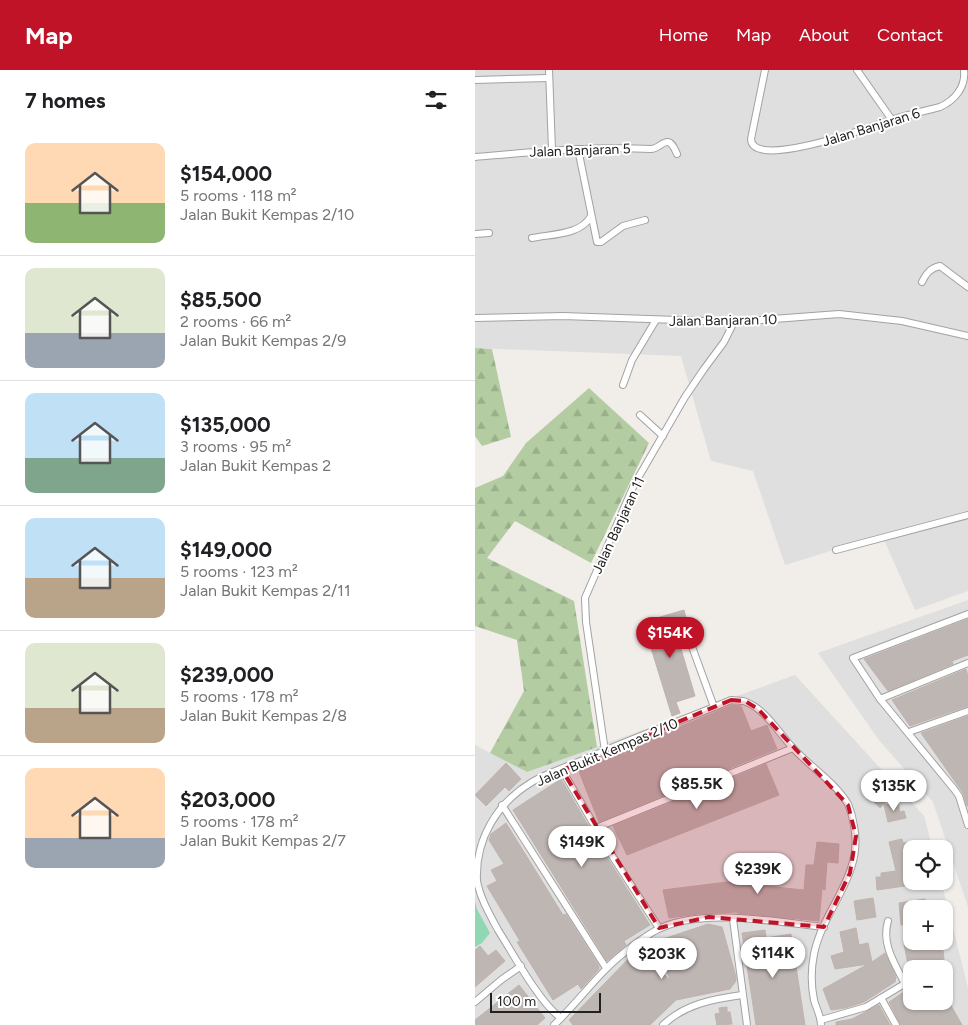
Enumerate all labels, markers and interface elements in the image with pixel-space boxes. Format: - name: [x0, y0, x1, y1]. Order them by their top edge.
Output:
- text: Map: [25, 21, 73, 50]
- text: Home: [659, 24, 708, 46]
- text: Map: [736, 24, 771, 46]
- text: About: [799, 24, 849, 46]
- text: Contact: [877, 24, 943, 46]
- icon: filters: [422, 86, 450, 114]
- text: 7 homes: [25, 88, 106, 113]
- street label: Jalan Banjaran 6: [820, 105, 922, 150]
- street label: Jalan Banjaran 5: [529, 140, 631, 161]
- text: $154,000: [180, 161, 272, 186]
- icon: home: [65, 163, 125, 223]
- text: 5 rooms · 118 m²: [180, 186, 297, 205]
- text: Jalan Bukit Kempas 2/10: [180, 205, 354, 224]
- text: $85,500: [180, 287, 262, 312]
- icon: home: [65, 288, 125, 348]
- street label: Jalan Banjaran 10: [669, 311, 777, 330]
- text: 2 rooms · 66 m²: [180, 312, 291, 331]
- text: Jalan Bukit Kempas 2/9: [180, 331, 346, 350]
- text: $135,000: [180, 412, 271, 437]
- icon: home: [65, 413, 125, 473]
- text: 3 rooms · 95 m²: [180, 437, 291, 456]
- text: Jalan Bukit Kempas 2: [180, 456, 331, 475]
- street label: Jalan Banjaran 11: [589, 474, 648, 576]
- text: $149,000: [180, 537, 272, 562]
- icon: home: [65, 538, 125, 598]
- text: 5 rooms · 123 m²: [180, 562, 298, 581]
- text: Jalan Bukit Kempas 2/11: [180, 581, 351, 600]
- pin: $154K: [635, 616, 705, 659]
- text: $154K: [647, 623, 693, 642]
- text: $239,000: [180, 662, 274, 687]
- icon: home: [65, 663, 125, 723]
- text: 5 rooms · 178 m²: [180, 687, 299, 706]
- text: Jalan Bukit Kempas 2/8: [180, 706, 347, 725]
- street label: Jalan Bukit Kempas 2/10: [534, 715, 681, 790]
- pin: $85.5K: [656, 768, 738, 810]
- pin: $135K: [859, 770, 929, 812]
- text: $85.5K: [671, 774, 723, 793]
- text: $135K: [872, 776, 916, 795]
- text: $203,000: [180, 787, 275, 812]
- icon: home: [65, 788, 125, 848]
- text: 5 rooms · 178 m²: [180, 812, 299, 831]
- pin: $149K: [547, 826, 617, 868]
- text: Jalan Bukit Kempas 2/7: [180, 831, 346, 850]
- text: $149K: [559, 832, 605, 851]
- map controls: [903, 840, 953, 1010]
- button: locate: [903, 840, 953, 890]
- pin: $239K: [723, 852, 793, 895]
- text: $239K: [735, 859, 781, 878]
- button: +: [903, 900, 953, 950]
- pin: $114K: [738, 936, 808, 979]
- pin: $203K: [627, 938, 697, 980]
- text: $114K: [751, 943, 795, 962]
- text: $203K: [638, 944, 686, 963]
- button: −: [903, 960, 953, 1010]
- scale bar: [490, 990, 601, 1013]
- text: 100 m: [497, 993, 536, 1010]

